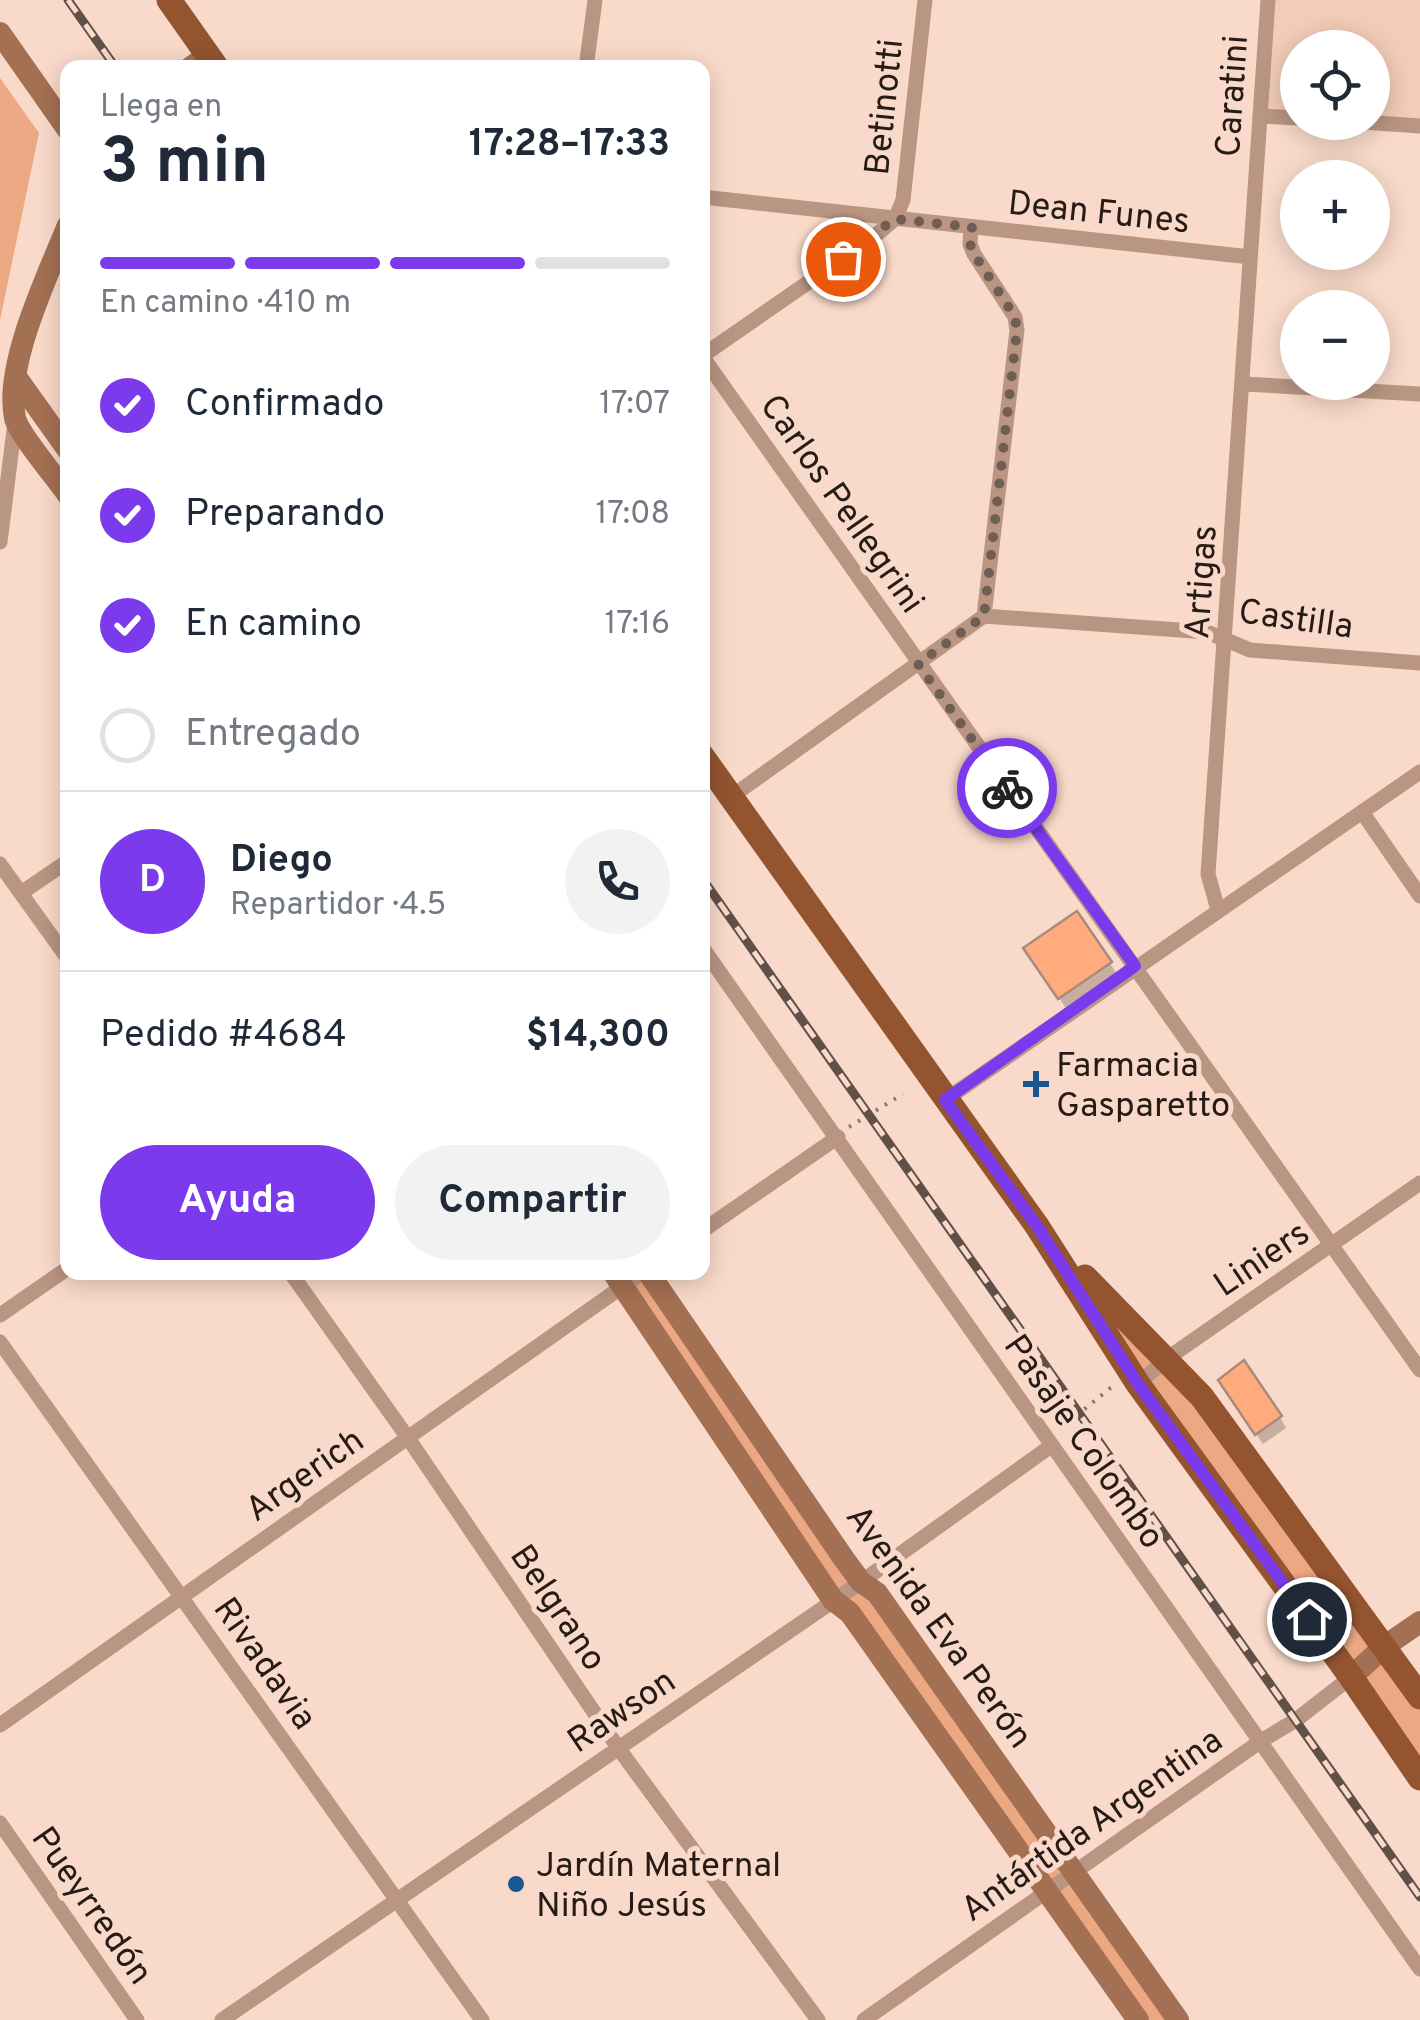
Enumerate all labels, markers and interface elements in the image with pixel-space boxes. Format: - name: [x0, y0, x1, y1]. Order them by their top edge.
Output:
- map controls: [1280, 30, 1390, 400]
- button: locate: [1280, 30, 1390, 140]
- street label: Caratini: [1208, 34, 1260, 159]
- street label: Betinotti: [857, 37, 915, 178]
- text: Llega en: [100, 88, 222, 128]
- text: 17:28–17:33: [469, 121, 670, 170]
- text: 3 min: [100, 124, 269, 206]
- button: +: [1280, 160, 1390, 270]
- street label: Dean Funes: [1006, 183, 1192, 245]
- pin: [801, 217, 886, 302]
- icon: bag: [816, 232, 871, 287]
- text: En camino · 410 m: [100, 284, 351, 324]
- button: −: [1280, 290, 1390, 400]
- icon: check: [100, 378, 155, 433]
- text: Confirmado: [185, 381, 385, 430]
- text: 17:07: [599, 385, 670, 425]
- street label: Carlos Pellegrini: [749, 387, 932, 623]
- icon: check: [100, 488, 155, 543]
- text: Preparando: [185, 491, 385, 540]
- text: 17:08: [595, 495, 670, 535]
- street label: Artigas: [1177, 524, 1229, 641]
- street label: Castilla: [1235, 591, 1356, 651]
- icon: check: [100, 598, 155, 653]
- text: En camino: [185, 601, 362, 650]
- text: 17:16: [605, 605, 670, 645]
- text: Entregado: [185, 711, 361, 760]
- courier: [957, 738, 1057, 838]
- icon: bike: [980, 761, 1035, 816]
- button: phone: [565, 829, 670, 934]
- text: Diego: [230, 837, 333, 886]
- text: D: [139, 857, 166, 906]
- text: Repartidor · 4.5: [230, 886, 446, 926]
- text: Pedido #4684: [100, 1012, 347, 1061]
- text: $14,300: [526, 1012, 670, 1061]
- place label: Farmacia Gasparetto: [1056, 1045, 1230, 1129]
- marker: Farmacia Gasparetto: [1025, 1073, 1047, 1095]
- button: Ayuda: [100, 1145, 375, 1260]
- button: Compartir: [395, 1145, 670, 1260]
- street label: Liniers: [1206, 1213, 1319, 1308]
- street label: Pasaje Colombo: [992, 1327, 1173, 1558]
- street label: Argerich: [238, 1420, 374, 1533]
- street label: Avenida Eva Perón: [835, 1497, 1041, 1758]
- street label: Belgrano: [498, 1537, 615, 1680]
- pin: [1267, 1577, 1352, 1662]
- street label: Rivadavia: [202, 1590, 325, 1739]
- icon: home: [1282, 1592, 1337, 1647]
- street label: Rawson: [560, 1660, 685, 1765]
- street label: Antártida Argentina: [953, 1720, 1232, 1933]
- street label: Pueyrredón: [20, 1819, 161, 1994]
- place label: Jardín Maternal Niño Jesús: [536, 1845, 781, 1929]
- marker: Jardín Maternal Niño Jesús: [505, 1873, 527, 1895]

